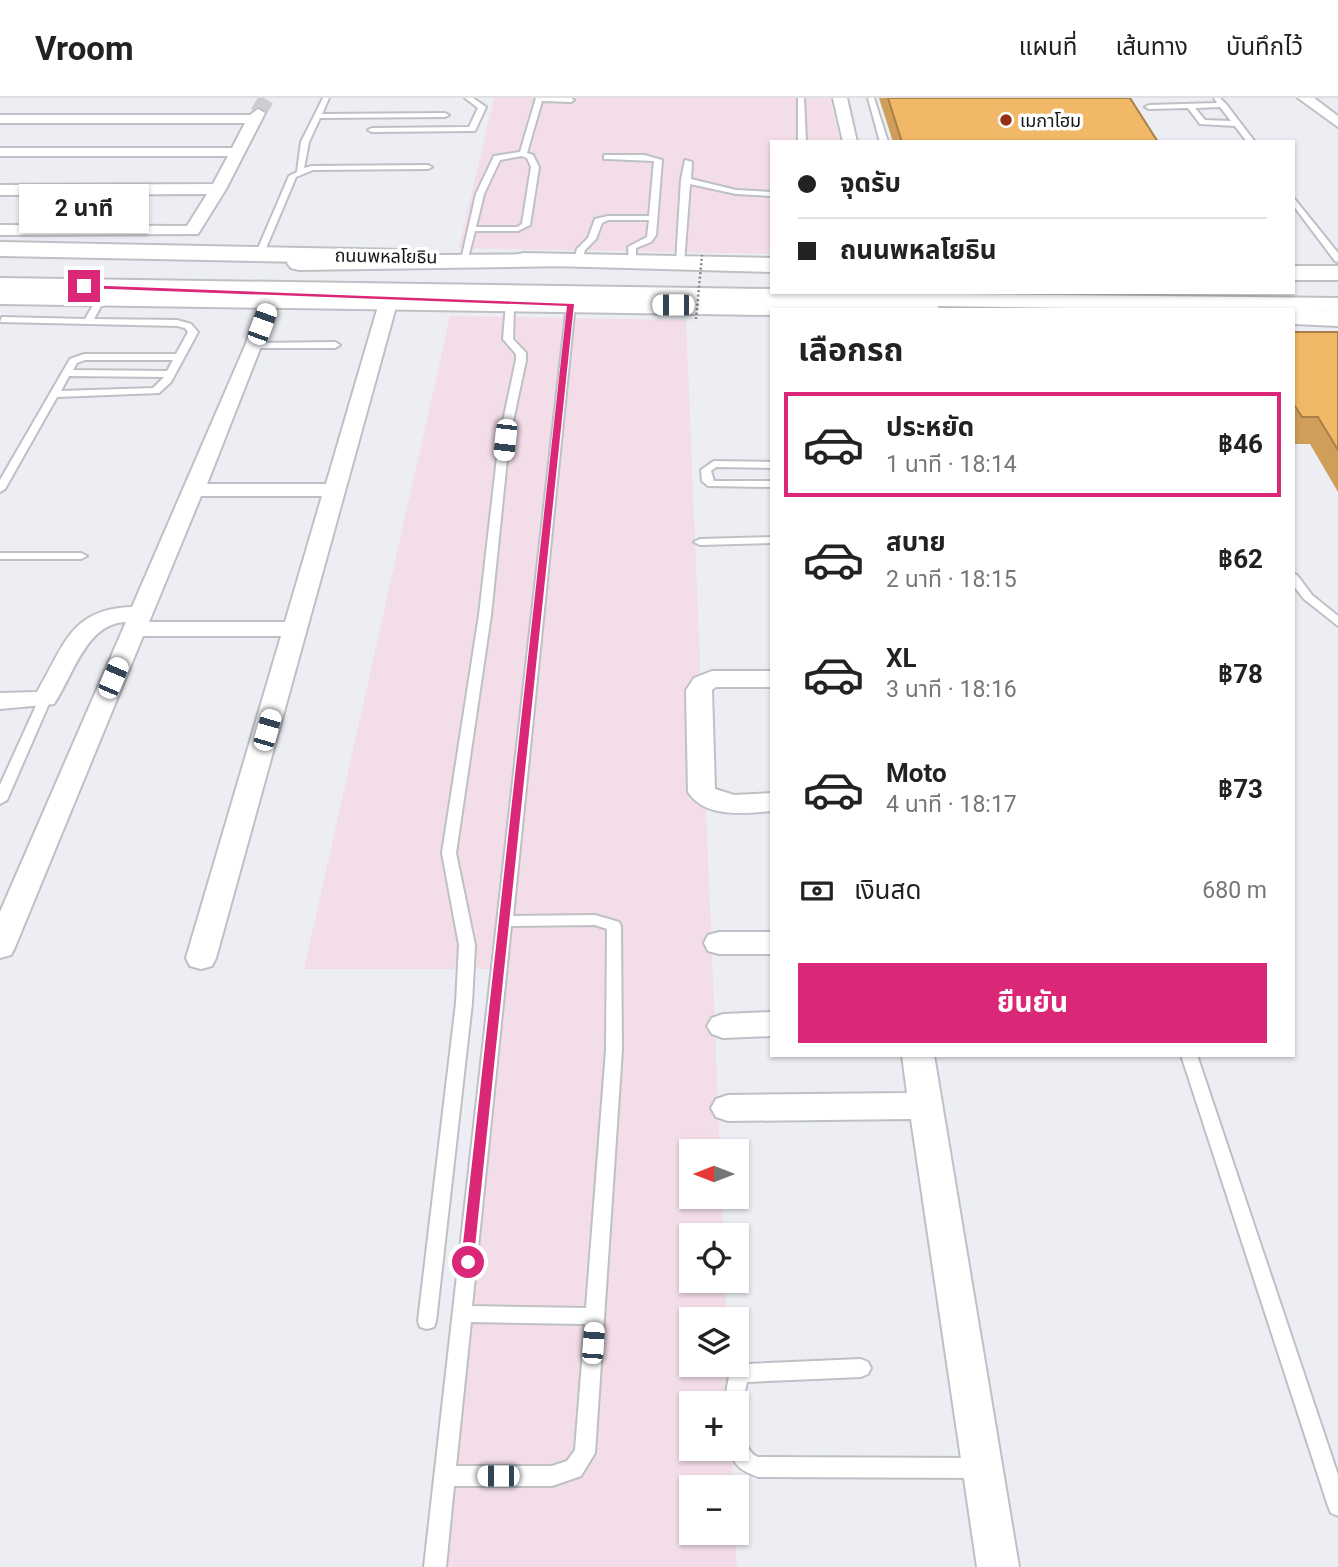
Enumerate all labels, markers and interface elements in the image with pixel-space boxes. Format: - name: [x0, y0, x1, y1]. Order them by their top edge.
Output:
- text: Vroom: [35, 29, 134, 68]
- text: แผนที่: [1019, 33, 1077, 61]
- text: เส้นทาง: [1115, 33, 1188, 61]
- text: บันทึกไว้: [1226, 33, 1303, 61]
- place label: เมกาโฮม: [1020, 110, 1081, 131]
- marker: เมกาโฮม: [998, 112, 1014, 128]
- text: จุดรับ: [840, 168, 901, 198]
- callout: 2 นาที: [19, 184, 149, 234]
- text: 2 นาที: [55, 195, 113, 222]
- text: ถนนพหลโยธิน: [840, 235, 997, 265]
- street label: ถนนพหลโยธิน: [334, 245, 438, 267]
- route end: [68, 270, 100, 302]
- car: [653, 295, 695, 316]
- car: [245, 301, 280, 347]
- text: เลือกรถ: [798, 331, 903, 369]
- text: ประหยัด: [886, 412, 974, 442]
- icon: car: [802, 413, 865, 476]
- car: [493, 418, 518, 462]
- text: ฿46: [1218, 429, 1263, 459]
- text: 1 นาที · 18:14: [886, 451, 1017, 478]
- text: สบาย: [886, 527, 946, 557]
- icon: car: [802, 528, 865, 591]
- text: ฿62: [1218, 544, 1263, 574]
- text: 2 นาที · 18:15: [886, 566, 1017, 593]
- icon: car: [802, 643, 865, 706]
- text: XL: [886, 643, 917, 673]
- car: [96, 655, 131, 701]
- text: ฿78: [1218, 659, 1263, 689]
- text: 3 นาที · 18:16: [886, 676, 1017, 703]
- car: [252, 707, 283, 753]
- icon: car: [802, 758, 865, 821]
- text: Moto: [886, 758, 947, 788]
- text: ฿73: [1218, 774, 1263, 804]
- text: 4 นาที · 18:17: [886, 791, 1017, 818]
- icon: cash: [798, 872, 836, 910]
- text: เงินสด: [854, 875, 921, 905]
- text: 680 m: [1202, 877, 1267, 904]
- button: ยืนยัน: [798, 963, 1267, 1043]
- north arrow: [679, 1139, 749, 1209]
- map controls: [679, 1139, 749, 1545]
- button: locate: [679, 1223, 749, 1293]
- route start: [452, 1246, 484, 1278]
- button: layers: [679, 1307, 749, 1377]
- car: [582, 1321, 605, 1365]
- button: +: [679, 1391, 749, 1461]
- car: [478, 1466, 520, 1487]
- button: −: [679, 1475, 749, 1545]

